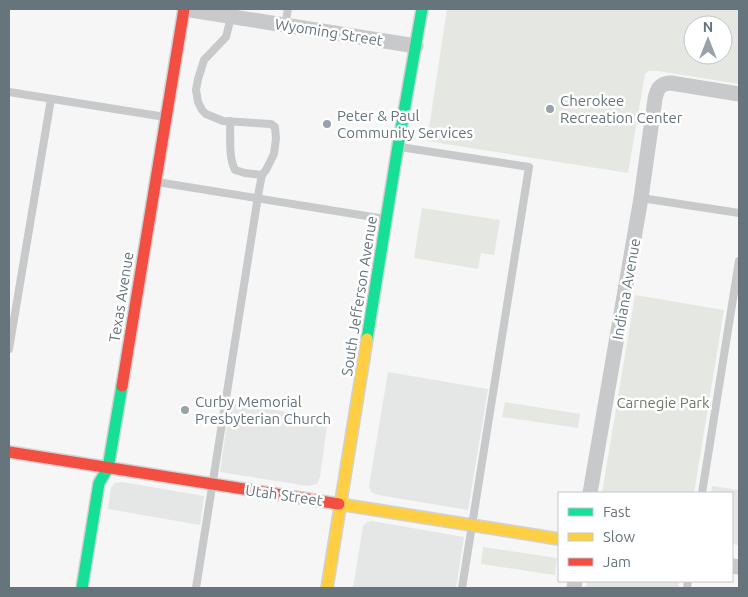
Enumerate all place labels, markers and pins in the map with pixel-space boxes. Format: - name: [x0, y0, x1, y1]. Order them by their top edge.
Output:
- place label: Cherokee Recreation Center: [560, 92, 683, 126]
- marker: Cherokee Recreation Center: [544, 103, 556, 115]
- place label: Peter & Paul Community Services: [337, 107, 473, 141]
- marker: Peter & Paul Community Services: [321, 118, 333, 130]
- place label: Curby Memorial Presbyterian Church: [195, 393, 331, 427]
- marker: Curby Memorial Presbyterian Church: [179, 404, 191, 416]

